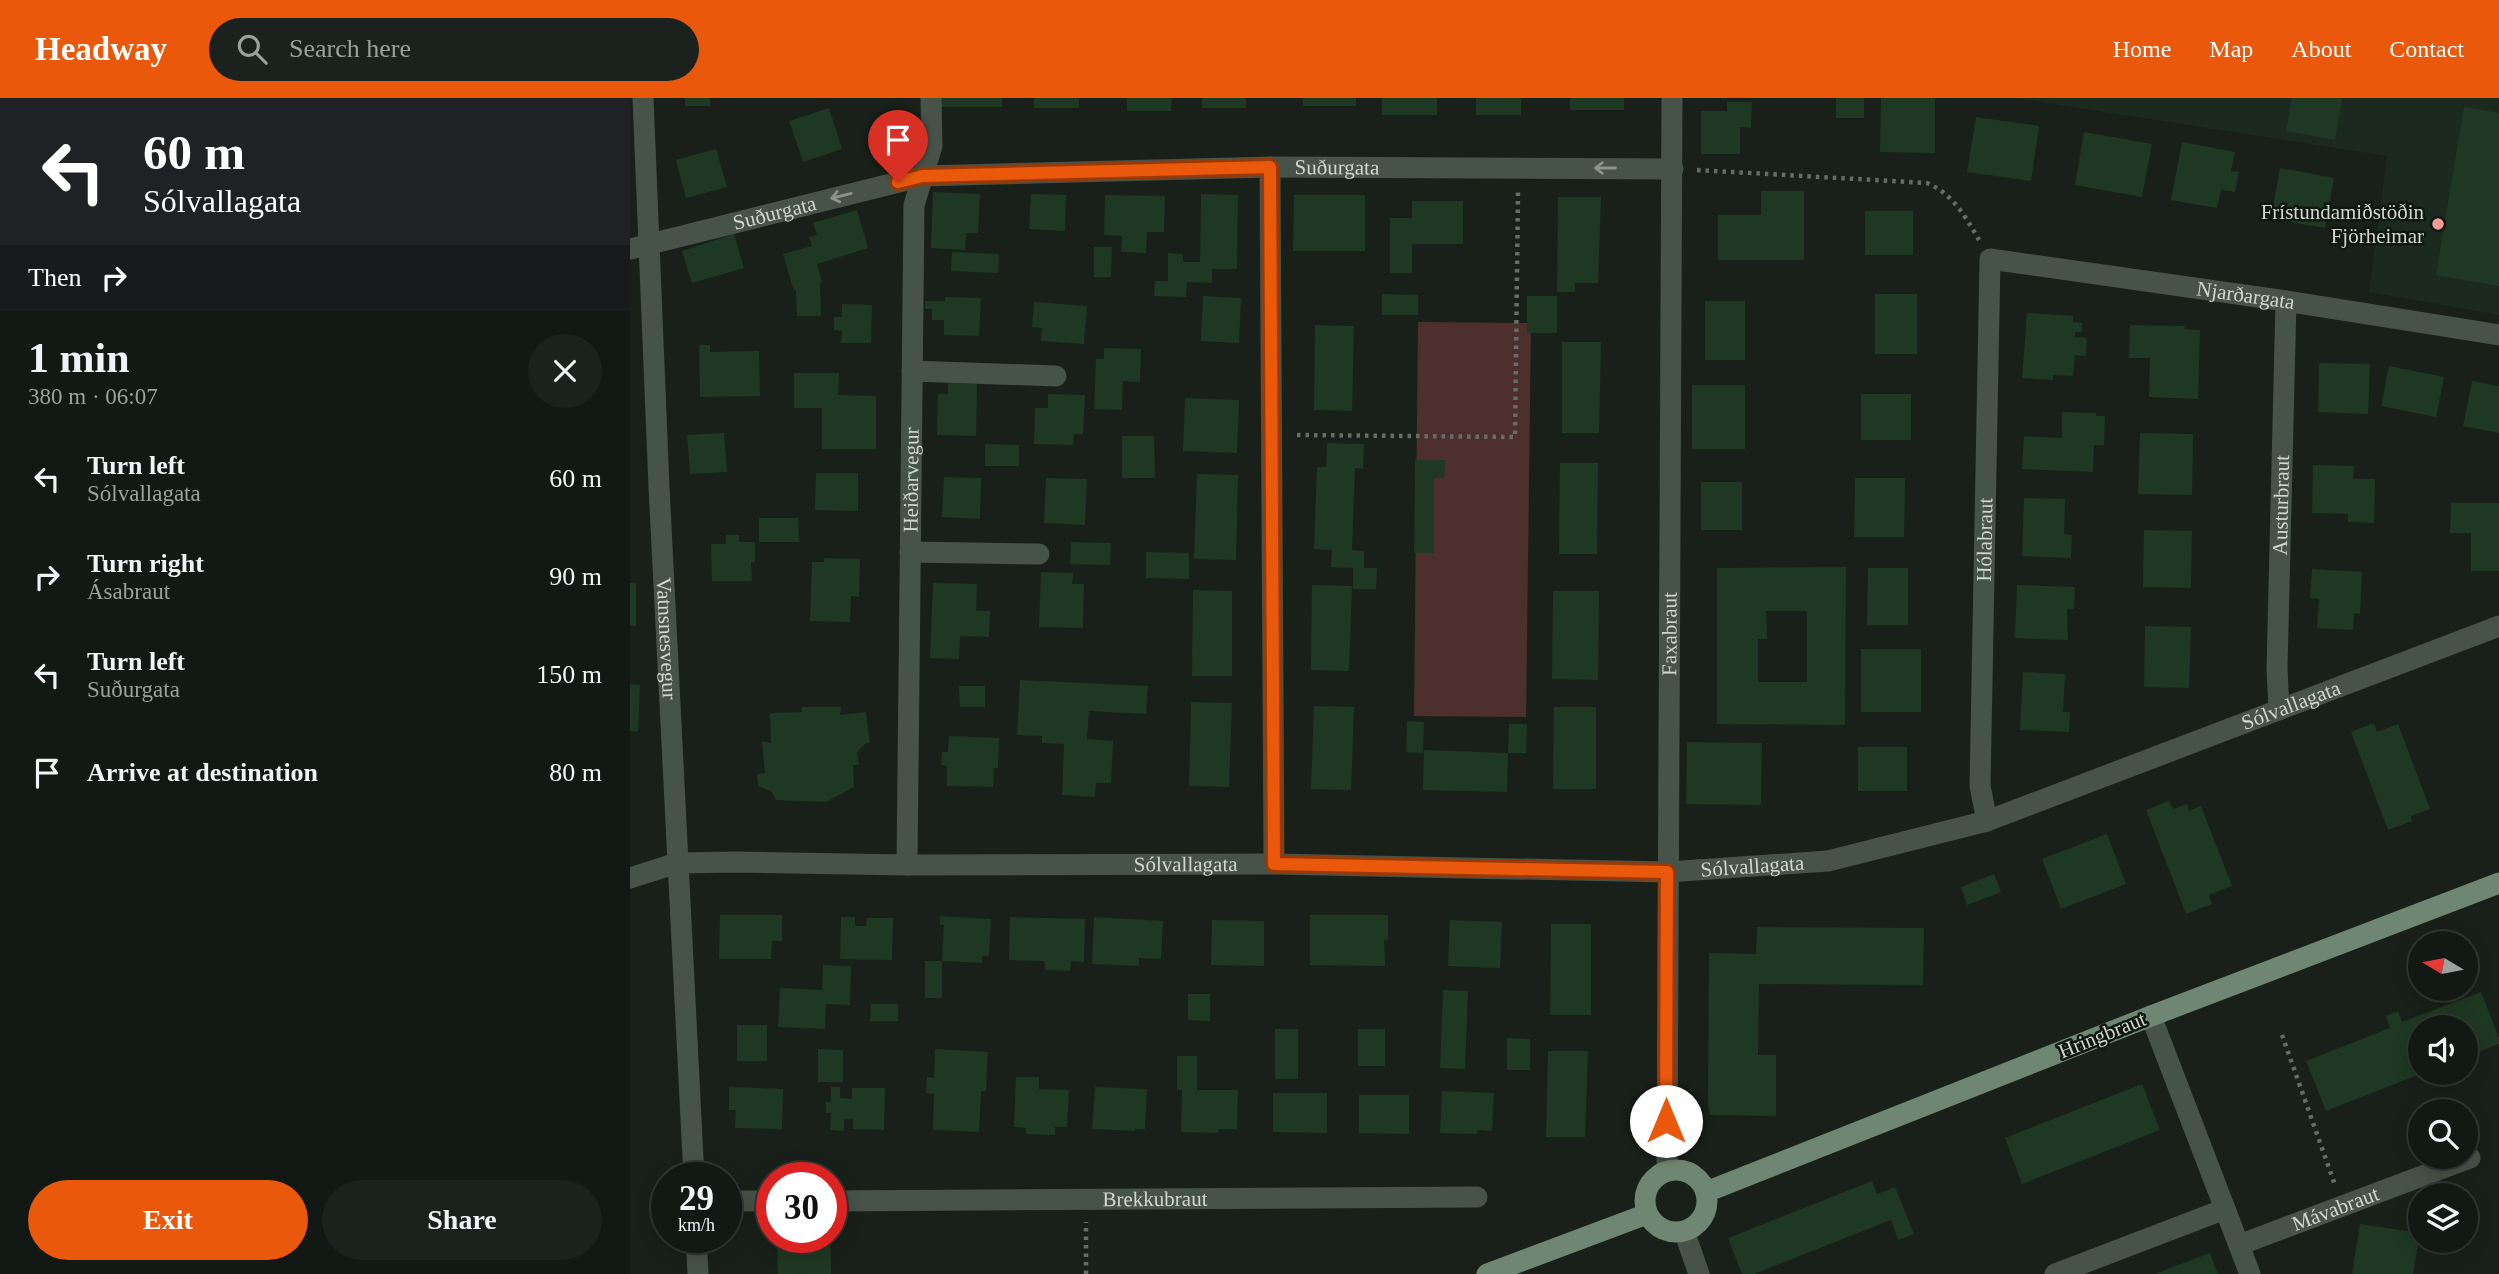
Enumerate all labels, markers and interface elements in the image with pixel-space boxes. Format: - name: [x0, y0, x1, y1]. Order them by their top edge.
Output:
- search box: [209, 18, 699, 81]
- icon: search: [233, 30, 271, 68]
- text: Headway: [35, 31, 167, 67]
- text: Search here: [289, 34, 411, 63]
- text: Home: [2113, 36, 2171, 62]
- text: Map: [2209, 36, 2253, 62]
- text: About: [2291, 36, 2351, 62]
- text: Contact: [2389, 36, 2464, 62]
- pin: [868, 110, 928, 182]
- icon: arrive: [879, 121, 917, 159]
- text: 60 m: [143, 125, 245, 180]
- icon: left: [28, 126, 119, 217]
- street label: Suðurgata: [1294, 155, 1380, 180]
- one-way arrow: [1594, 161, 1617, 175]
- text: Sólvallagata: [143, 183, 301, 219]
- one-way arrow: [830, 190, 853, 203]
- street label: Suðurgata: [731, 191, 819, 235]
- place label: Frístundamiðstöðin Fjörheimar: [2261, 200, 2424, 248]
- marker: Frístundamiðstöðin Fjörheimar: [2430, 216, 2446, 232]
- icon: right: [95, 259, 133, 297]
- text: Then: [28, 263, 81, 292]
- street label: Njarðargata: [2195, 276, 2297, 314]
- button: close: [528, 334, 602, 408]
- text: 1 min: [28, 335, 130, 381]
- text: 380 m · 06:07: [28, 384, 158, 409]
- street label: Heiðarvegur: [899, 427, 924, 533]
- text: Turn left: [87, 451, 185, 480]
- street label: Austurbraut: [2268, 454, 2294, 556]
- icon: left: [28, 460, 66, 498]
- text: 60 m: [549, 464, 602, 493]
- text: Sólvallagata: [87, 481, 201, 506]
- street label: Hólabraut: [1972, 497, 1997, 582]
- text: Turn right: [87, 549, 204, 578]
- icon: right: [28, 558, 66, 596]
- text: 90 m: [549, 562, 602, 591]
- street label: Vatnsnesvegur: [652, 577, 682, 700]
- text: Ásabraut: [87, 579, 170, 604]
- street label: Faxabraut: [1657, 592, 1682, 676]
- text: Turn left: [87, 647, 185, 676]
- icon: left: [28, 656, 66, 694]
- text: 150 m: [536, 660, 602, 689]
- street label: Sólvallagata: [2238, 675, 2344, 735]
- text: Suðurgata: [87, 677, 180, 702]
- icon: arrive: [28, 754, 66, 792]
- text: Arrive at destination: [87, 758, 318, 787]
- text: 80 m: [549, 758, 602, 787]
- street label: Sólvallagata: [1700, 851, 1806, 882]
- street label: Sólvallagata: [1134, 852, 1238, 876]
- north arrow: [2408, 931, 2478, 1001]
- map controls: [2408, 931, 2478, 1253]
- street label: Hringbraut: [2055, 1007, 2149, 1063]
- button: sound: [2408, 1015, 2478, 1085]
- position arrow: [1629, 1084, 1703, 1158]
- button: search: [2408, 1099, 2478, 1169]
- speed limit sign: 30: [756, 1162, 847, 1253]
- text: 29: [679, 1179, 714, 1218]
- button: Exit: [28, 1180, 308, 1260]
- button: Share: [322, 1180, 602, 1260]
- street label: Mávabraut: [2289, 1181, 2382, 1236]
- button: layers: [2408, 1183, 2478, 1253]
- street label: Brekkubraut: [1102, 1187, 1208, 1211]
- text: km/h: [678, 1215, 715, 1235]

